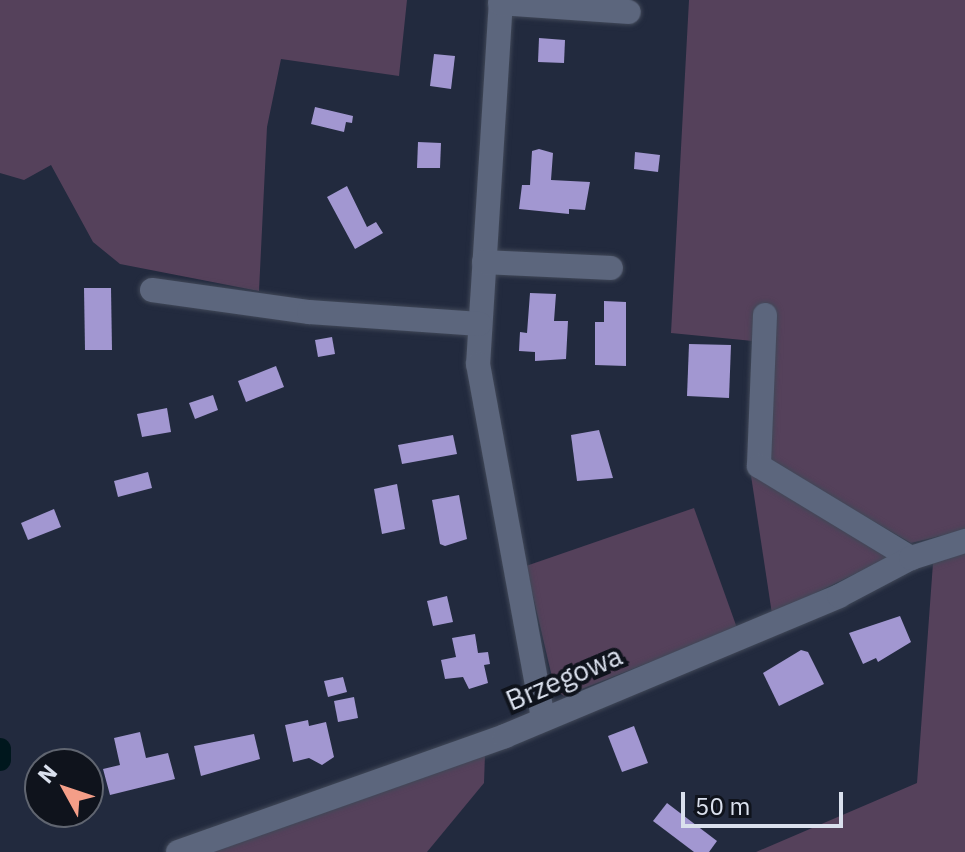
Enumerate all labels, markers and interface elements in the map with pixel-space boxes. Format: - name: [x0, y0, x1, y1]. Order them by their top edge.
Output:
- street label: Brzegowa: [501, 639, 627, 717]
- north arrow: [24, 748, 104, 828]
- text: N: [31, 758, 63, 789]
- scale bar: [685, 776, 847, 826]
- text: 50 m: [695, 790, 750, 822]

